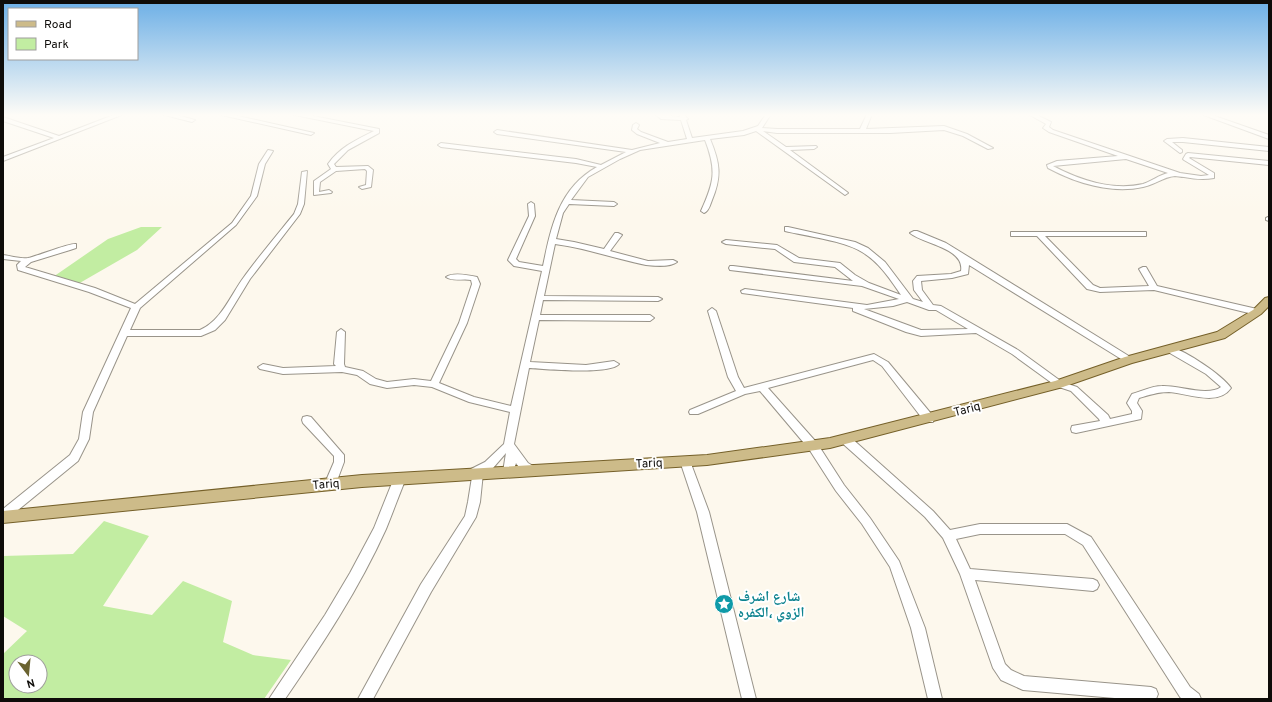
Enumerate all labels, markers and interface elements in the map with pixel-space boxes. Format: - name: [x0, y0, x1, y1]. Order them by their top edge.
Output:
- legend: [8, 8, 138, 60]
- text: Road: [44, 17, 72, 33]
- text: Park: [44, 37, 69, 53]
- street label: Tariq: [952, 399, 982, 421]
- street label: Tariq: [635, 455, 663, 473]
- street label: Tariq: [312, 476, 340, 494]
- place label: شارع اشرف الزوي ،الكفره: [738, 589, 804, 623]
- place icon: شارع اشرف الزوي ،الكفره: [713, 593, 735, 615]
- north arrow: [8, 654, 48, 694]
- text: N: [25, 675, 36, 690]

